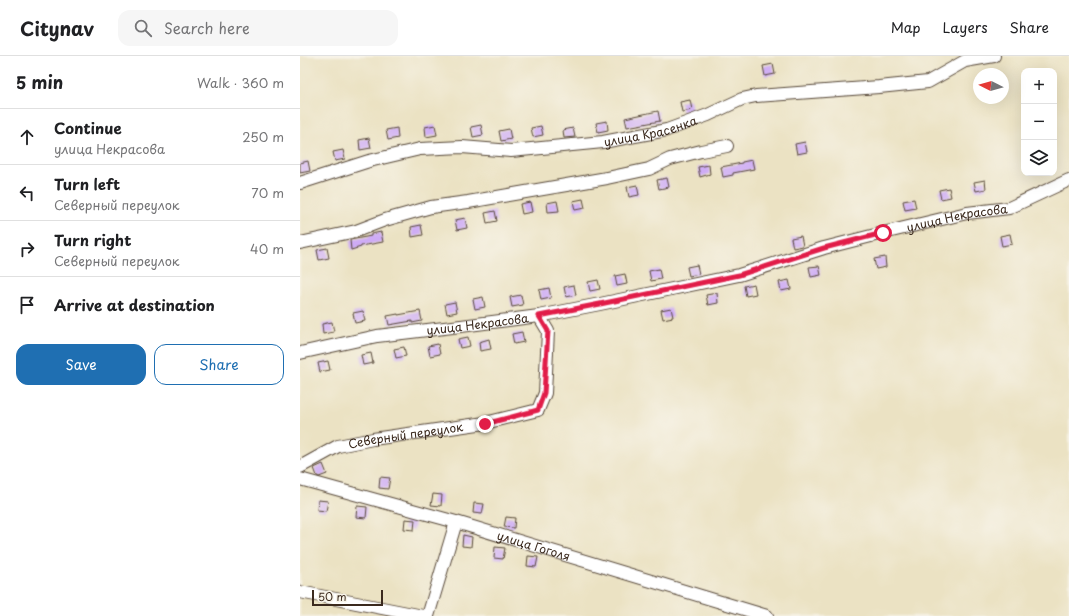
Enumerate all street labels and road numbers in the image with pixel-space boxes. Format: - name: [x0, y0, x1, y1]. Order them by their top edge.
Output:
- street label: улица Красенка: [602, 111, 700, 151]
- street label: улица Некрасова: [905, 199, 1009, 236]
- street label: улица Некрасова: [425, 308, 530, 339]
- street label: Северный переулок: [347, 417, 465, 453]
- street label: улица Гоголя: [495, 526, 573, 565]

